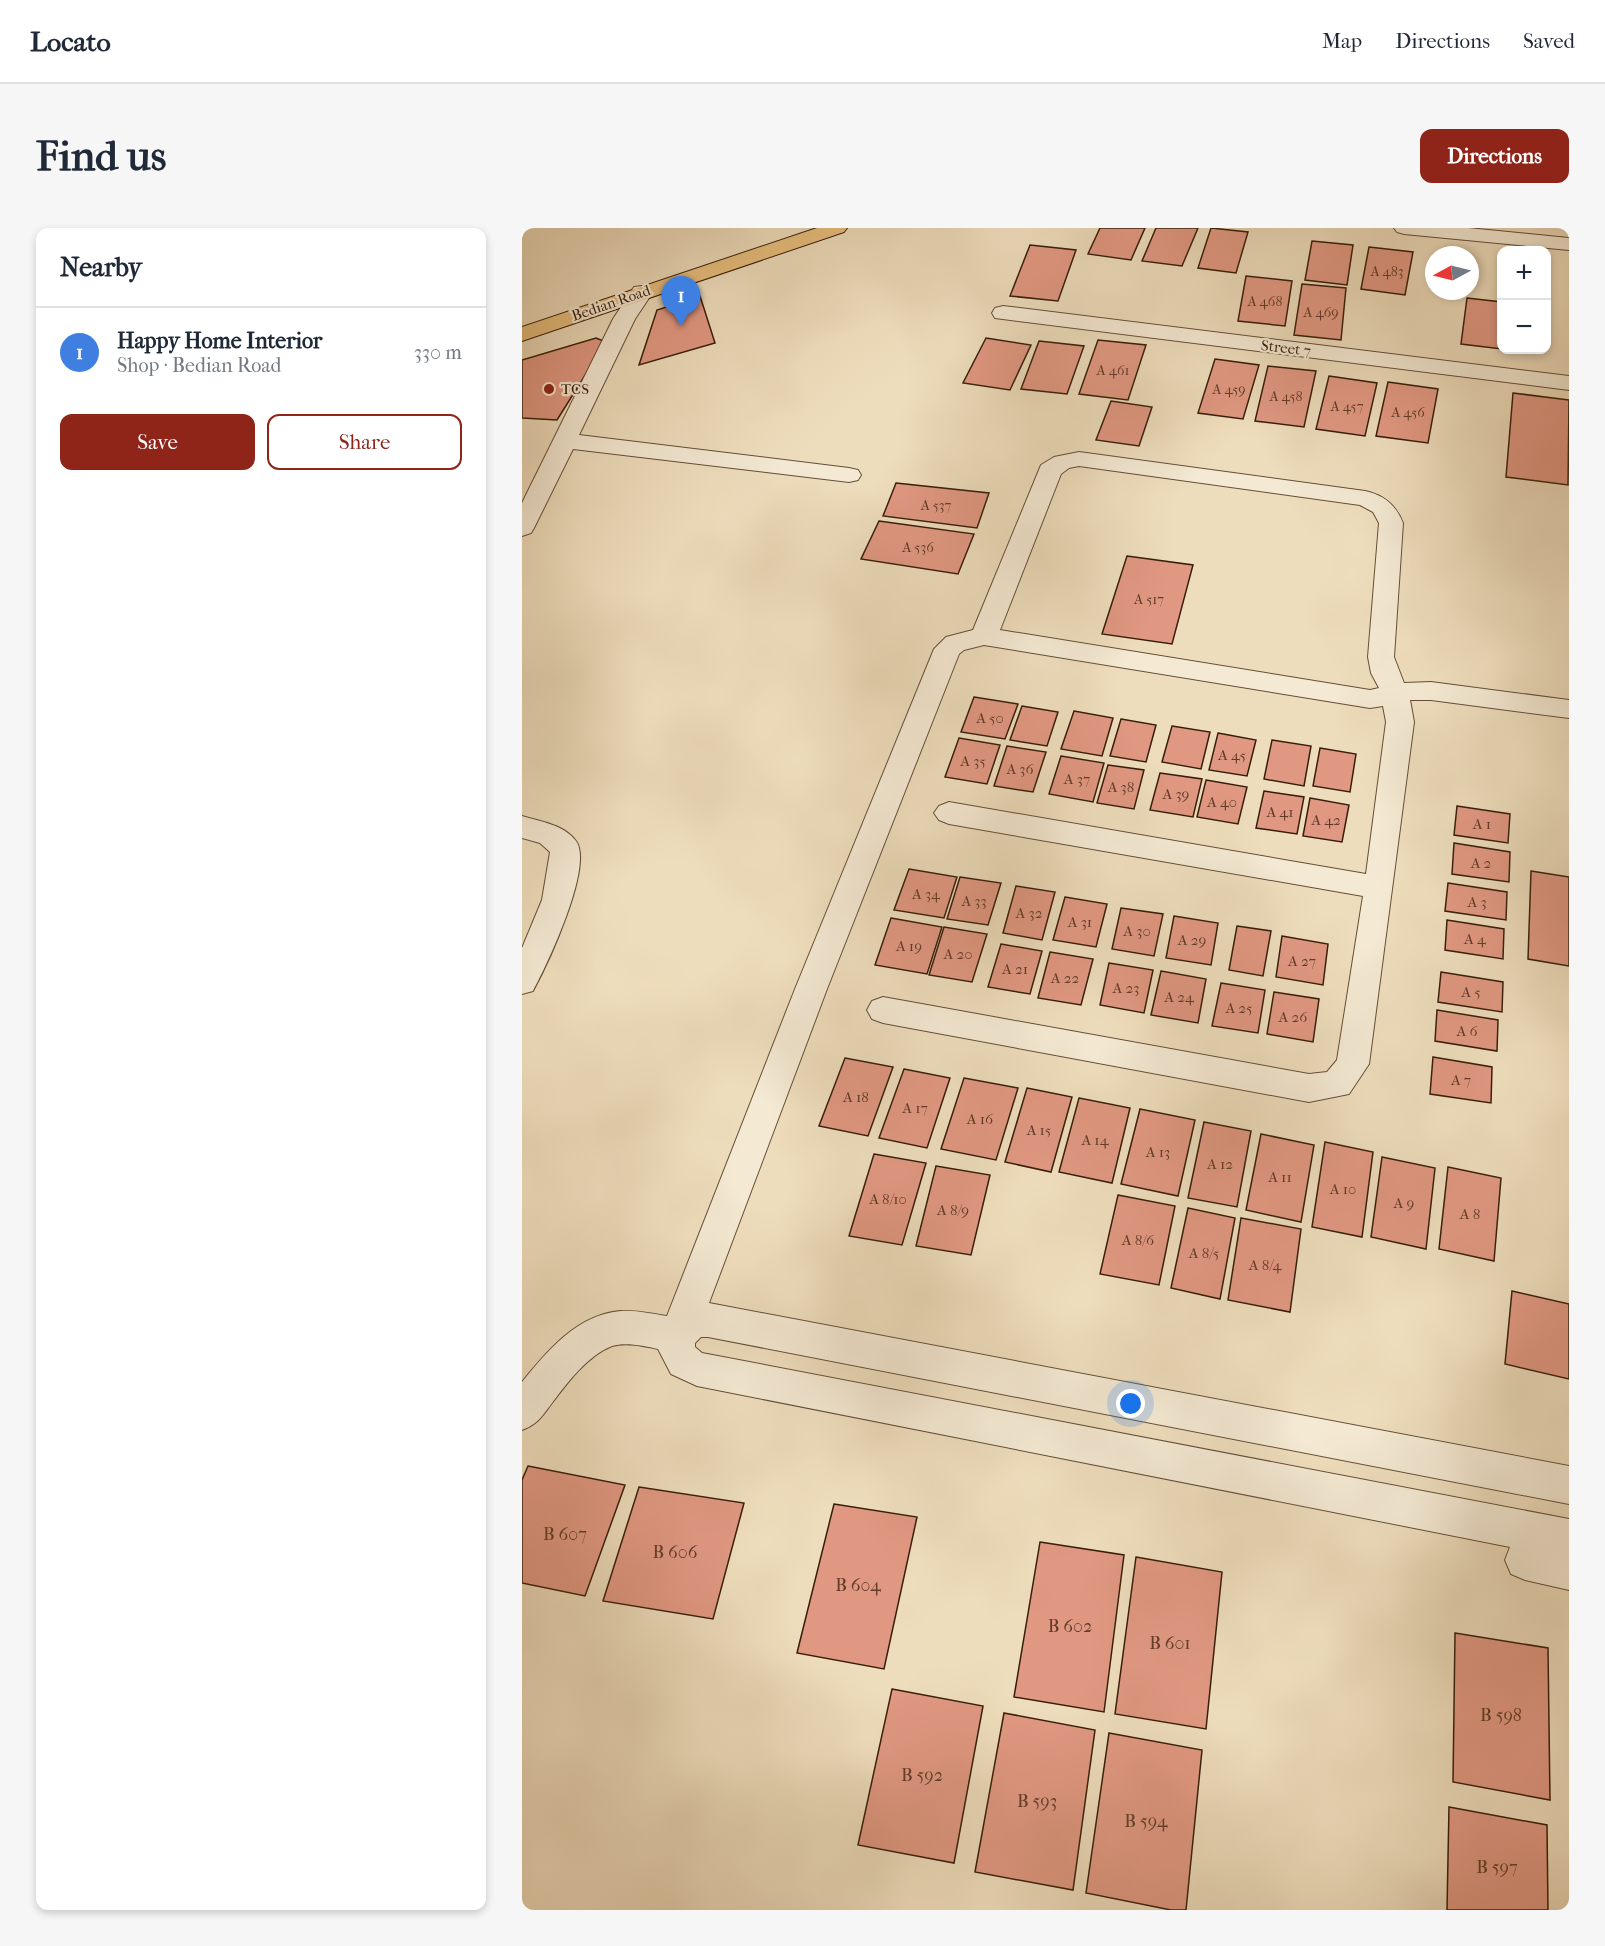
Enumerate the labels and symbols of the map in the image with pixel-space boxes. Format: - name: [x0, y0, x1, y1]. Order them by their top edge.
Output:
- north arrow: [1425, 246, 1479, 300]
- house number: A 483: [1369, 263, 1404, 280]
- pin: 1: [662, 276, 700, 326]
- street label: Bedian Road: [569, 281, 653, 325]
- house number: A 468: [1247, 293, 1282, 310]
- house number: A 469: [1302, 304, 1339, 321]
- street label: Street 7: [1260, 336, 1312, 360]
- house number: A 461: [1096, 362, 1129, 379]
- place label: TCS: [561, 380, 589, 398]
- house number: A 459: [1211, 381, 1246, 398]
- marker: TCS: [542, 382, 556, 396]
- house number: A 458: [1268, 388, 1303, 405]
- house number: A 457: [1330, 398, 1364, 415]
- house number: A 456: [1390, 404, 1425, 421]
- house number: A 537: [920, 497, 952, 514]
- house number: A 536: [901, 539, 934, 556]
- house number: A 517: [1133, 591, 1164, 608]
- house number: A 50: [975, 709, 1004, 727]
- house number: A 45: [1217, 746, 1246, 764]
- house number: A 35: [959, 752, 986, 770]
- house number: A 36: [1005, 760, 1034, 778]
- house number: A 37: [1063, 770, 1090, 788]
- house number: A 38: [1107, 778, 1134, 796]
- house number: A 39: [1162, 785, 1190, 803]
- house number: A 40: [1206, 793, 1237, 811]
- house number: A 41: [1265, 803, 1294, 821]
- house number: A 42: [1310, 811, 1341, 829]
- house number: A 1: [1472, 815, 1491, 833]
- house number: A 2: [1470, 854, 1492, 872]
- house number: A 34: [911, 885, 941, 903]
- house number: A 33: [960, 892, 987, 910]
- house number: A 3: [1466, 893, 1487, 911]
- house number: A 32: [1015, 904, 1043, 922]
- house number: A 31: [1067, 913, 1092, 931]
- house number: A 30: [1122, 922, 1151, 940]
- house number: A 4: [1463, 930, 1487, 948]
- house number: A 29: [1177, 931, 1206, 949]
- house number: A 19: [895, 937, 922, 955]
- house number: A 20: [943, 945, 972, 963]
- house number: A 27: [1287, 952, 1316, 970]
- house number: A 21: [1001, 960, 1028, 978]
- house number: A 22: [1050, 969, 1079, 987]
- house number: A 23: [1112, 979, 1139, 997]
- house number: A 5: [1460, 983, 1481, 1001]
- house number: A 24: [1163, 988, 1195, 1006]
- house number: A 25: [1224, 999, 1253, 1017]
- house number: A 26: [1278, 1008, 1308, 1026]
- house number: A 6: [1455, 1022, 1478, 1040]
- house number: A 7: [1450, 1071, 1471, 1089]
- house number: A 18: [842, 1088, 869, 1106]
- house number: A 17: [901, 1099, 928, 1117]
- house number: A 16: [966, 1110, 994, 1128]
- house number: A 15: [1026, 1121, 1051, 1139]
- house number: A 14: [1080, 1131, 1110, 1149]
- house number: A 13: [1145, 1143, 1170, 1161]
- house number: A 12: [1206, 1155, 1233, 1173]
- house number: A 11: [1267, 1168, 1292, 1186]
- house number: A 10: [1329, 1180, 1356, 1198]
- house number: A 8/10: [868, 1190, 907, 1208]
- house number: A 9: [1393, 1194, 1415, 1212]
- house number: A 8/9: [936, 1201, 969, 1219]
- house number: A 8: [1459, 1205, 1480, 1223]
- house number: A 8/6: [1121, 1231, 1155, 1249]
- house number: A 8/5: [1188, 1244, 1219, 1262]
- house number: A 8/4: [1248, 1256, 1282, 1274]
- your location: [1116, 1389, 1145, 1418]
- house number: B 607: [543, 1524, 587, 1545]
- house number: B 606: [653, 1542, 698, 1563]
- house number: B 604: [835, 1575, 881, 1596]
- house number: B 602: [1048, 1616, 1092, 1637]
- house number: B 601: [1149, 1633, 1191, 1654]
- house number: B 598: [1480, 1705, 1522, 1726]
- house number: B 592: [901, 1765, 943, 1786]
- house number: B 593: [1017, 1791, 1057, 1812]
- house number: B 594: [1124, 1811, 1168, 1832]
- house number: B 597: [1476, 1857, 1518, 1878]

